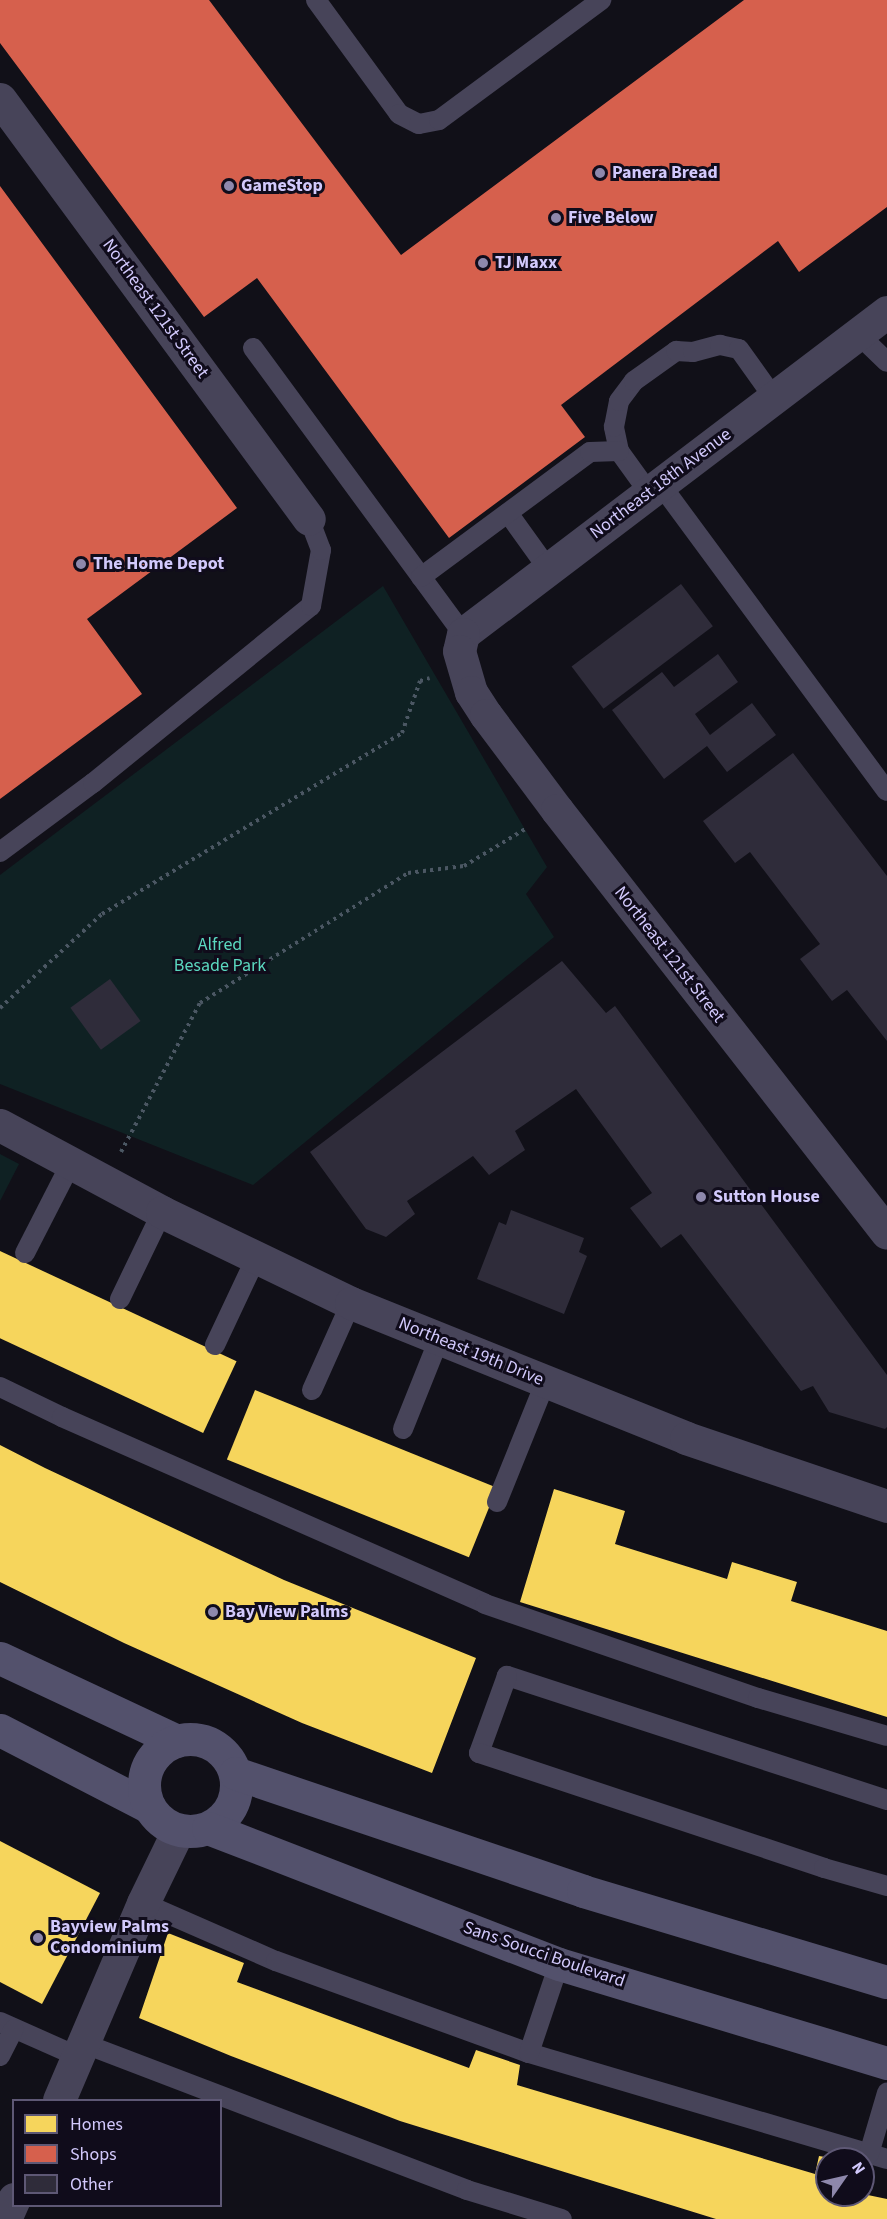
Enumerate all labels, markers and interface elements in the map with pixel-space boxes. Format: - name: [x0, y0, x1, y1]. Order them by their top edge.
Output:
- place label: Panera Bread: [612, 162, 718, 184]
- marker: Panera Bread: [593, 166, 607, 180]
- place label: GameStop: [241, 175, 323, 197]
- marker: GameStop: [222, 179, 236, 193]
- place label: Five Below: [568, 207, 654, 229]
- marker: Five Below: [549, 211, 563, 225]
- street label: Northeast 121st Street: [97, 235, 213, 383]
- place label: TJ Maxx: [495, 252, 557, 274]
- marker: TJ Maxx: [476, 256, 490, 270]
- street label: Northeast 18th Avenue: [586, 424, 736, 544]
- place label: The Home Depot: [93, 553, 224, 575]
- marker: The Home Depot: [74, 557, 88, 571]
- street label: Northeast 121st Street: [609, 883, 729, 1027]
- park label: Alfred Besade Park: [174, 935, 266, 978]
- place label: Sutton House: [713, 1186, 820, 1208]
- marker: Sutton House: [694, 1190, 708, 1204]
- street label: Northeast 19th Drive: [395, 1313, 547, 1391]
- place label: Bay View Palms: [225, 1601, 348, 1623]
- marker: Bay View Palms: [206, 1605, 220, 1619]
- place label: Bayview Palms Condominium: [50, 1917, 169, 1960]
- street label: Sans Soucci Boulevard: [460, 1917, 628, 1993]
- marker: Bayview Palms Condominium: [31, 1931, 45, 1945]
- legend: [12, 2099, 222, 2207]
- text: Homes: [70, 2112, 123, 2137]
- text: Shops: [70, 2142, 117, 2167]
- north arrow: [815, 2147, 875, 2207]
- text: N: [846, 2157, 870, 2179]
- text: Other: [70, 2172, 113, 2197]

